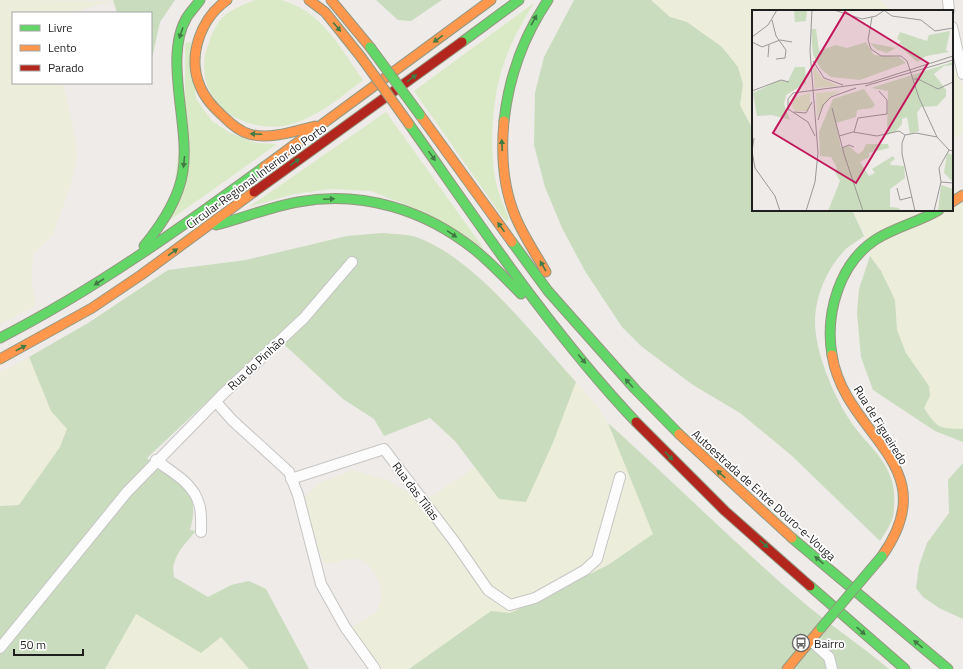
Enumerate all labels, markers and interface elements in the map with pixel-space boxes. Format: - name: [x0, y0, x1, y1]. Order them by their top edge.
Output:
- inset map: [752, 10, 953, 211]
- legend: [12, 12, 152, 84]
- one-way arrow: [531, 14, 537, 26]
- text: Livre: [48, 18, 72, 37]
- one-way arrow: [332, 21, 341, 32]
- one-way arrow: [178, 28, 184, 40]
- one-way arrow: [433, 35, 443, 43]
- text: Lento: [48, 38, 77, 57]
- text: Parado: [48, 58, 84, 77]
- one-way arrow: [407, 74, 417, 82]
- street label: Circular Regional Interior do Porto: [182, 118, 330, 234]
- one-way arrow: [250, 131, 262, 138]
- one-way arrow: [499, 138, 505, 151]
- one-way arrow: [428, 150, 436, 161]
- one-way arrow: [181, 156, 188, 168]
- one-way arrow: [290, 158, 301, 166]
- one-way arrow: [323, 195, 335, 202]
- one-way arrow: [497, 222, 506, 233]
- one-way arrow: [446, 230, 457, 238]
- one-way arrow: [167, 248, 178, 256]
- one-way arrow: [540, 260, 547, 272]
- one-way arrow: [94, 278, 104, 286]
- street label: Rua do Pinhão: [223, 331, 289, 395]
- one-way arrow: [16, 345, 27, 351]
- one-way arrow: [577, 354, 586, 365]
- one-way arrow: [625, 378, 634, 387]
- street label: Rua de Figueiredo: [849, 382, 913, 468]
- street label: Autoestrada de Entre Douro-e-Vouga: [688, 425, 840, 565]
- one-way arrow: [664, 451, 673, 461]
- street label: Rua das Tílias: [388, 458, 445, 525]
- one-way arrow: [716, 470, 726, 479]
- one-way arrow: [759, 540, 769, 549]
- one-way arrow: [813, 556, 824, 565]
- one-way arrow: [856, 626, 866, 636]
- scale bar: [14, 631, 83, 657]
- bus stop icon: Bairro: [791, 633, 811, 653]
- place label: Bairro: [814, 634, 845, 653]
- text: 50 m: [20, 635, 46, 654]
- one-way arrow: [913, 639, 924, 648]

